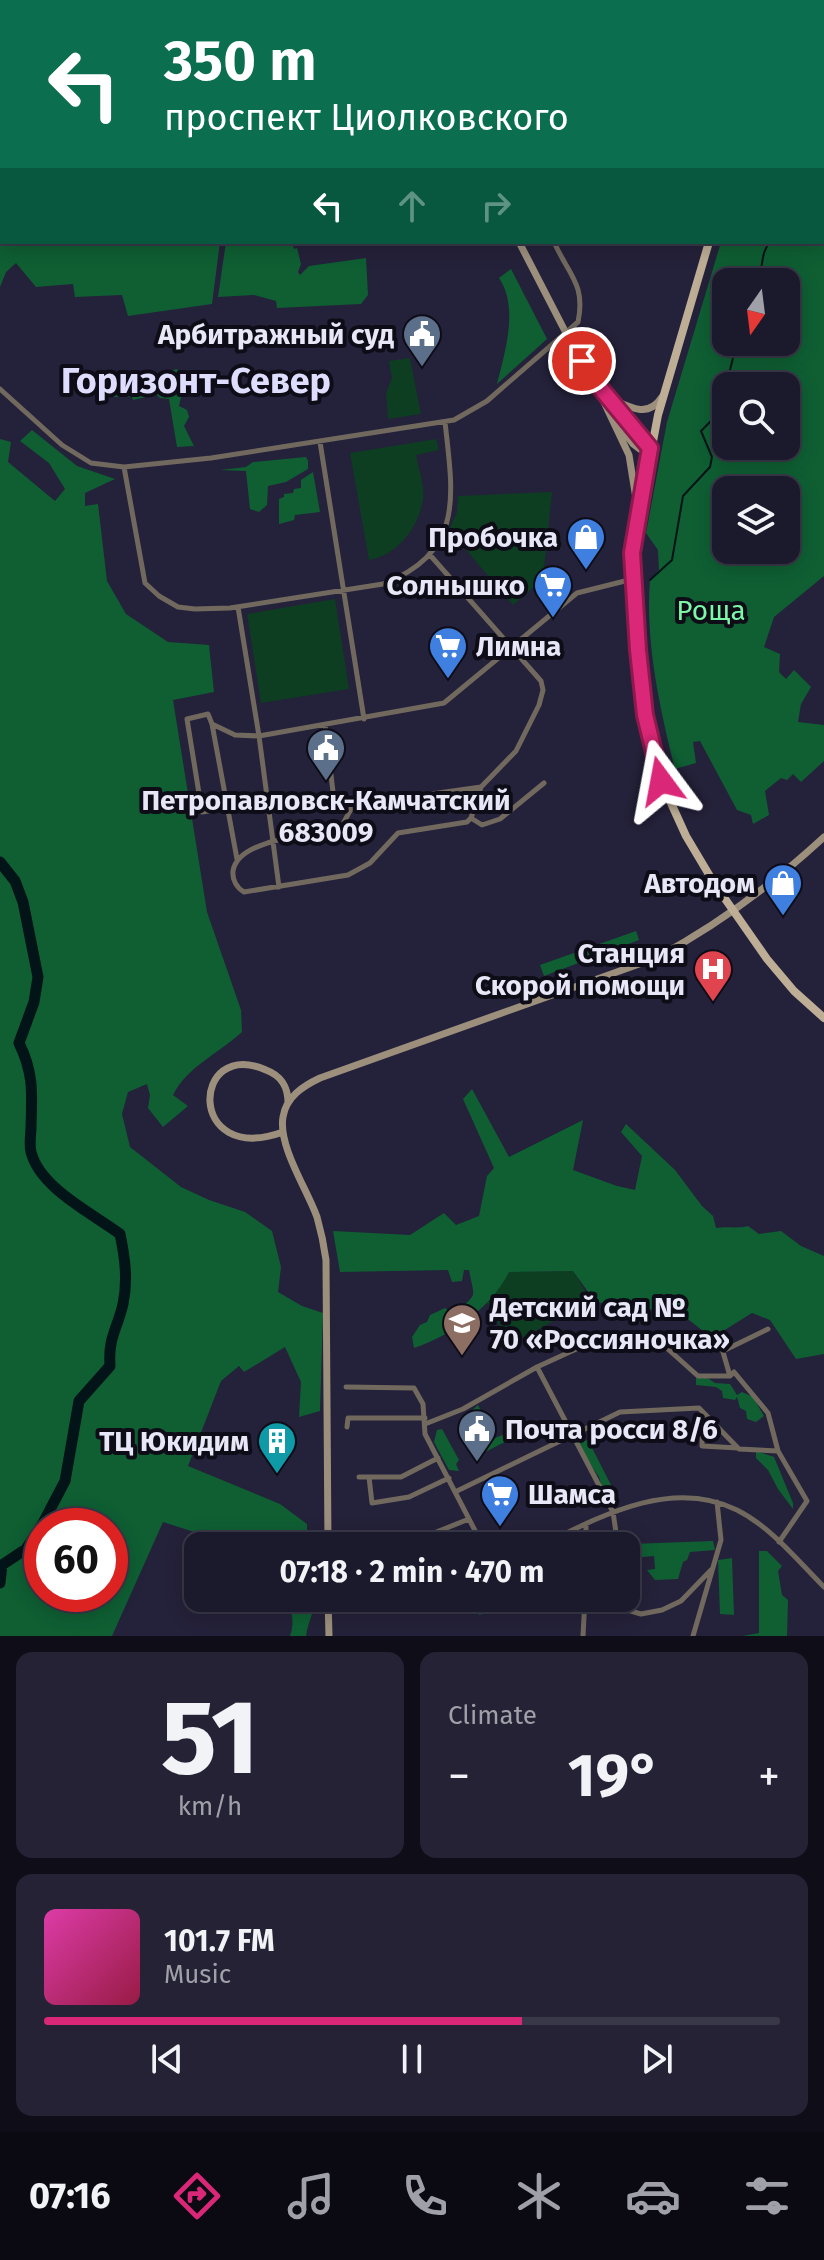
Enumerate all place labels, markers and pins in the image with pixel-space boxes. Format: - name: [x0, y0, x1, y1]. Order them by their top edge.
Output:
- public building icon: Арбитражный суд: [401, 313, 443, 368]
- place label: Арбитражный суд: [157, 318, 394, 351]
- pin: [548, 327, 616, 395]
- shop icon: Пробочка: [565, 516, 607, 571]
- place label: Пробочка: [428, 521, 558, 554]
- supermarket icon: Солнышко: [532, 564, 574, 619]
- place label: Солнышко: [386, 569, 525, 602]
- supermarket icon: Лимна: [427, 625, 469, 680]
- place label: Лимна: [476, 630, 561, 663]
- public building icon: Петропавловск-Камчатский 683009: [305, 727, 347, 782]
- place label: Петропавловск-Камчатский 683009: [141, 784, 511, 849]
- shop icon: Автодом: [762, 862, 804, 917]
- place label: Автодом: [643, 867, 755, 900]
- place label: Станция Скорой помощи: [475, 937, 685, 1002]
- hospital icon: Станция Скорой помощи: [692, 948, 734, 1003]
- place label: Детский сад № 70 «Россияночка»: [489, 1291, 730, 1356]
- school or university icon: Детский сад № 70 «Россияночка»: [441, 1302, 483, 1357]
- public building icon: Почта росси 8/6: [456, 1408, 498, 1463]
- place label: Почта росси 8/6: [505, 1413, 718, 1446]
- building icon: ТЦ Юкидим: [256, 1420, 298, 1475]
- place label: ТЦ Юкидим: [99, 1425, 249, 1458]
- supermarket icon: Шамса: [479, 1473, 521, 1528]
- place label: Шамса: [528, 1478, 616, 1511]

